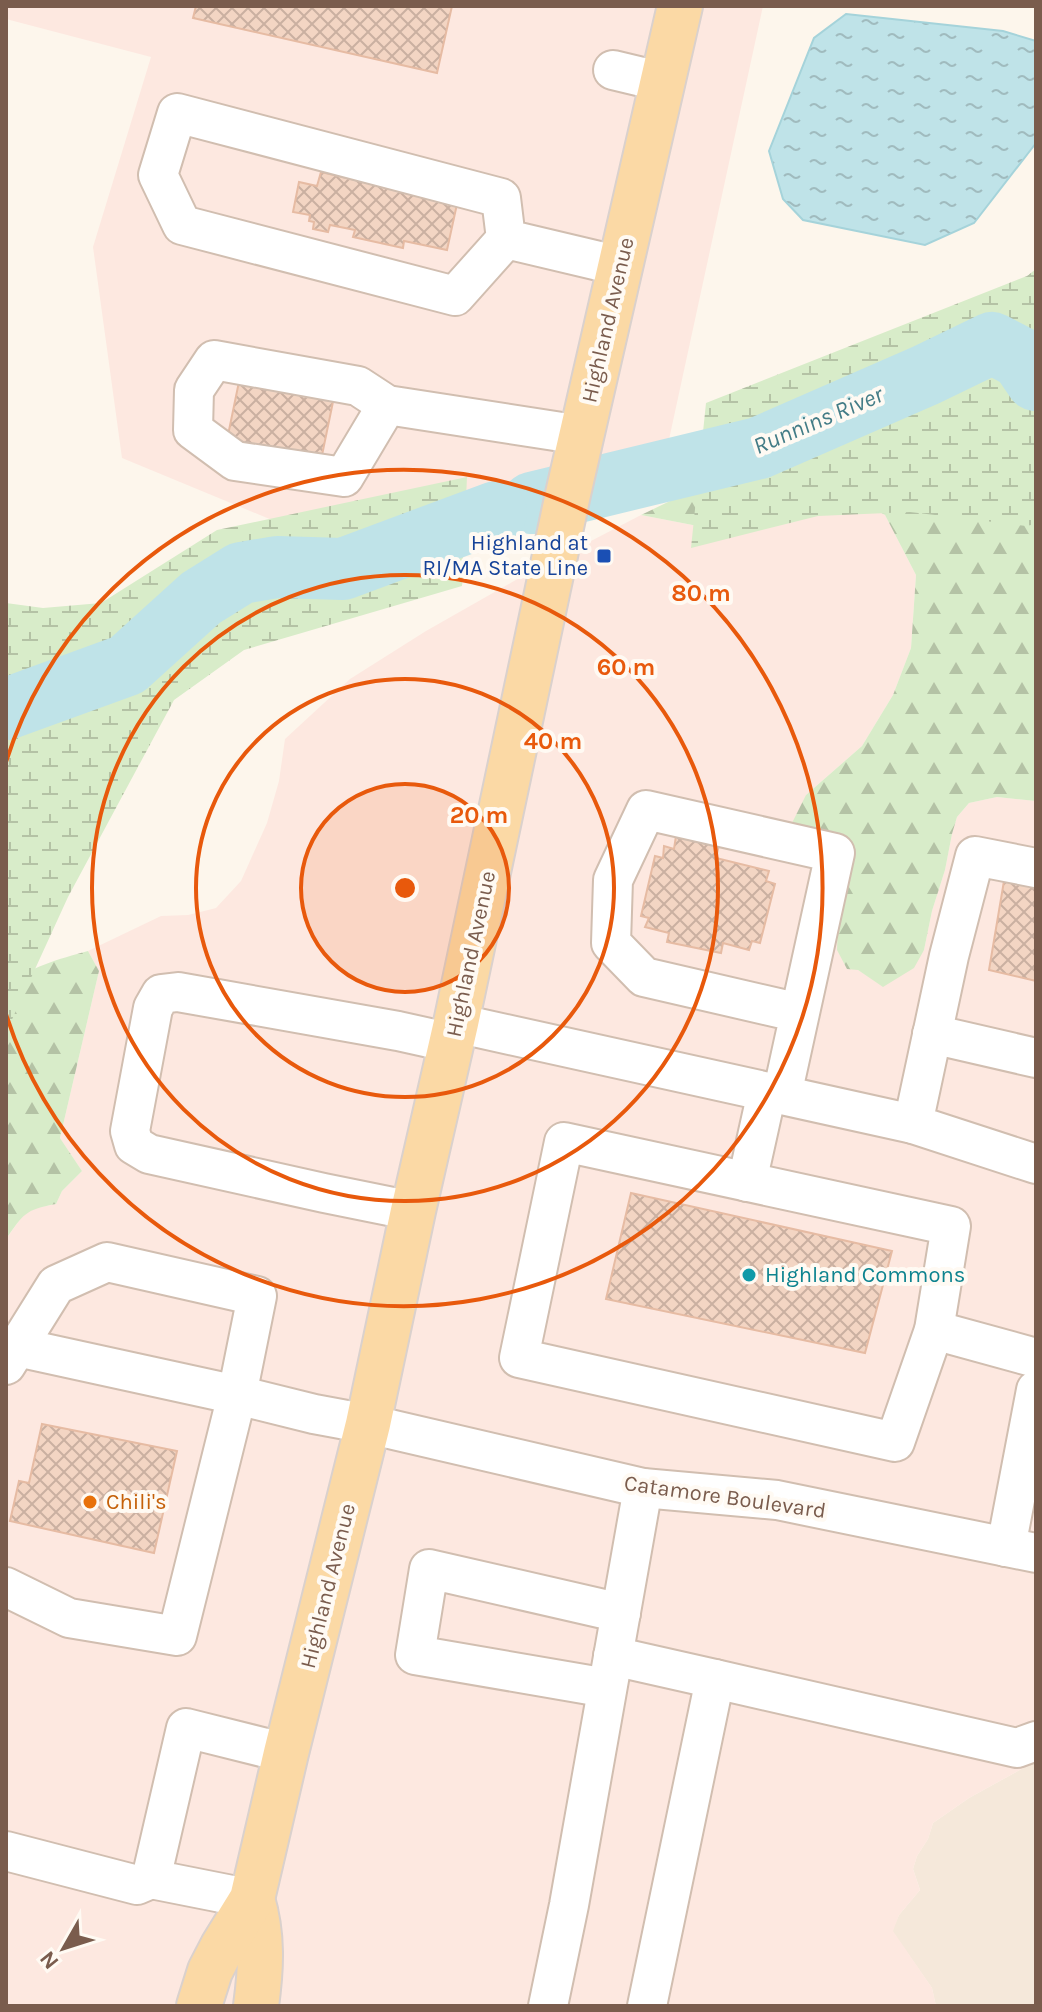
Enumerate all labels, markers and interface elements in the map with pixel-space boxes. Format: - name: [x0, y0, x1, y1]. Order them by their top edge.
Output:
- street label: Highland Avenue: [576, 235, 640, 405]
- water label: Runnins River: [749, 380, 888, 460]
- place label: Highland at RI/MA State Line: [422, 530, 588, 581]
- marker: Highland at RI/MA State Line: [595, 547, 613, 565]
- text: 80 m: [671, 579, 731, 607]
- text: 60 m: [597, 653, 655, 681]
- text: 40 m: [524, 727, 582, 755]
- text: 20 m: [450, 801, 508, 829]
- street label: Highland Avenue: [441, 869, 501, 1039]
- centre of rings: [391, 874, 419, 902]
- place label: Highland Commons: [765, 1262, 965, 1288]
- marker: Highland Commons: [740, 1266, 758, 1284]
- street label: Catamore Boulevard: [622, 1470, 828, 1524]
- place label: Chili's: [106, 1489, 167, 1515]
- marker: Chili's: [81, 1493, 99, 1511]
- street label: Highland Avenue: [295, 1501, 361, 1671]
- north arrow: [24, 1908, 104, 1988]
- text: N: [34, 1946, 64, 1974]

